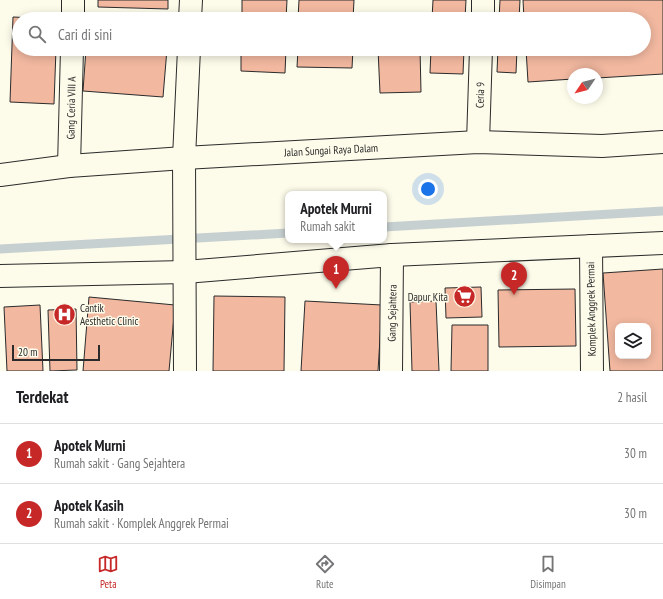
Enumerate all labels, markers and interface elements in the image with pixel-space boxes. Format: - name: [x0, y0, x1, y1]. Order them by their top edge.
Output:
- search box: [12, 12, 651, 56]
- icon: search: [26, 23, 48, 45]
- text: Cari di sini: [58, 25, 112, 44]
- north arrow: [567, 68, 603, 104]
- street label: Gang Ceria VIII A: [63, 76, 79, 140]
- street label: Ceria 9: [473, 82, 487, 108]
- street label: Jalan Sungai Raya Dalam: [283, 141, 378, 160]
- your location: [418, 179, 438, 199]
- popup: [285, 191, 387, 243]
- text: Apotek Murni: [300, 199, 372, 218]
- text: Rumah sakit: [300, 218, 355, 235]
- pin: 1: [323, 256, 349, 289]
- pin: 2: [501, 262, 527, 295]
- street label: Komplek Anggrek Permai: [583, 262, 599, 356]
- street label: Gang Sejahtera: [384, 284, 400, 342]
- supermarket icon: Dapur Kita: [451, 284, 477, 310]
- place label: Dapur Kita: [408, 290, 448, 304]
- hospital icon: Cantik Aesthetic Clinic: [51, 301, 77, 327]
- place label: Cantik Aesthetic Clinic: [80, 301, 138, 328]
- map controls: [615, 323, 651, 359]
- button: layers: [615, 323, 651, 359]
- scale bar: [12, 343, 100, 362]
- text: 20 m: [18, 345, 37, 359]
- text: Terdekat: [16, 386, 68, 408]
- text: 2 hasil: [617, 389, 647, 406]
- text: Apotek Murni: [54, 436, 126, 455]
- text: 1: [26, 445, 32, 462]
- text: 30 m: [624, 445, 647, 462]
- text: Rumah sakit · Gang Sejahtera: [54, 455, 185, 472]
- text: Apotek Kasih: [54, 496, 124, 515]
- text: 2: [26, 505, 32, 522]
- text: 30 m: [624, 505, 647, 522]
- text: Rumah sakit · Komplek Anggrek Permai: [54, 515, 229, 532]
- tab: Peta: [97, 553, 119, 591]
- tab: Rute: [314, 553, 336, 591]
- tab: Disimpan: [530, 553, 566, 591]

